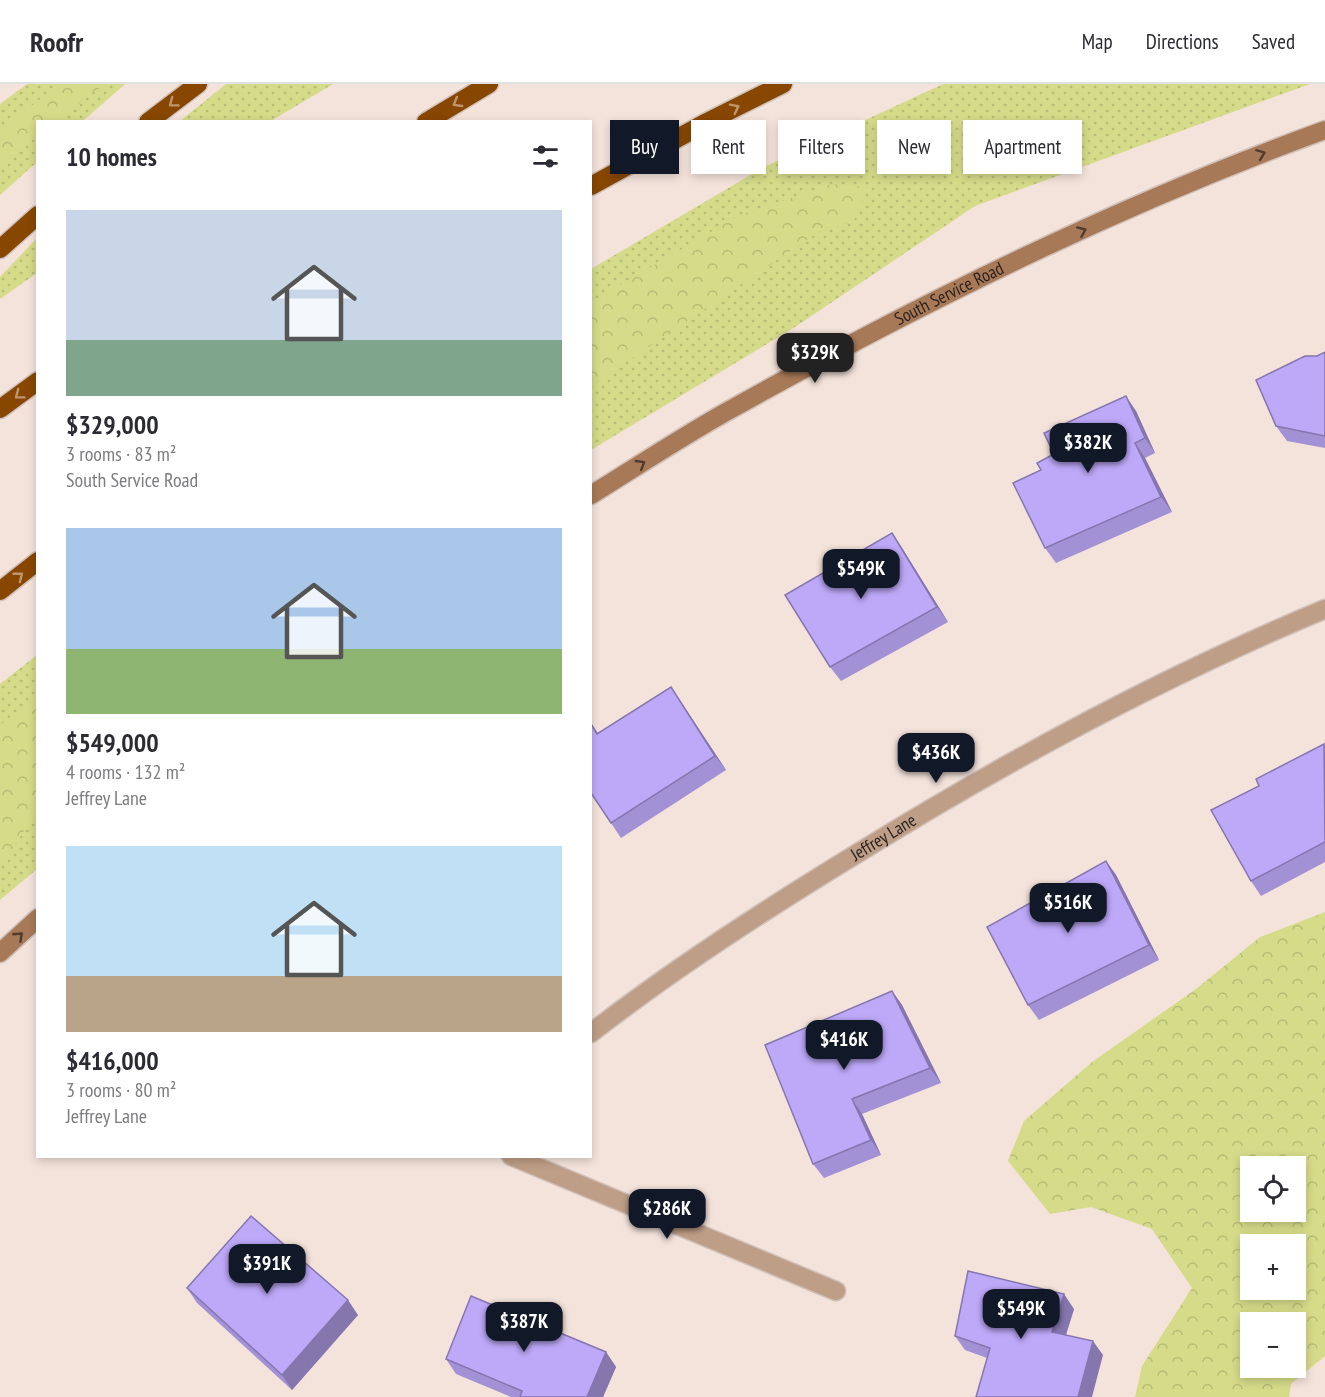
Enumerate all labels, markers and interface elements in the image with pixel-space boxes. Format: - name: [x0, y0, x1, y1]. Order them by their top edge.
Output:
- text: Roofr: [30, 23, 83, 60]
- text: Map: [1082, 28, 1113, 55]
- text: Directions: [1146, 28, 1219, 55]
- text: Saved: [1252, 28, 1295, 55]
- one-way arrow: [168, 95, 179, 106]
- one-way arrow: [453, 95, 463, 107]
- one-way arrow: [729, 104, 739, 115]
- chip: Buy: [610, 120, 679, 174]
- chip: Rent: [691, 120, 766, 174]
- chip: Filters: [778, 120, 865, 174]
- chip: New: [877, 120, 951, 174]
- chip: Apartment: [963, 120, 1082, 174]
- text: 10 homes: [66, 140, 157, 173]
- icon: filters: [529, 140, 562, 173]
- one-way arrow: [1255, 148, 1266, 161]
- one-way arrow: [1076, 226, 1087, 238]
- icon: home: [260, 249, 368, 357]
- street label: South Service Road: [890, 256, 1007, 330]
- pin: $329K: [773, 333, 857, 384]
- text: $329K: [791, 339, 839, 365]
- one-way arrow: [14, 388, 25, 399]
- text: $329,000: [66, 408, 159, 441]
- pin: $382K: [1046, 423, 1130, 474]
- text: $382K: [1064, 429, 1112, 455]
- text: 3 rooms · 83 m²: [66, 441, 176, 467]
- one-way arrow: [635, 460, 645, 472]
- text: South Service Road: [66, 467, 198, 493]
- pin: $549K: [819, 549, 903, 600]
- text: $549K: [837, 555, 885, 581]
- icon: home: [260, 567, 368, 675]
- one-way arrow: [12, 572, 23, 583]
- text: $549,000: [66, 726, 159, 759]
- pin: $436K: [894, 733, 978, 784]
- text: $436K: [912, 739, 960, 765]
- text: 4 rooms · 132 m²: [66, 759, 185, 785]
- text: Jeffrey Lane: [66, 785, 147, 811]
- street label: Jeffrey Lane: [845, 808, 920, 866]
- pin: $516K: [1026, 883, 1110, 934]
- icon: home: [260, 885, 368, 993]
- text: $516K: [1044, 889, 1092, 915]
- one-way arrow: [11, 932, 22, 943]
- pin: $416K: [802, 1020, 886, 1071]
- text: $416K: [820, 1026, 868, 1052]
- text: $416,000: [66, 1044, 159, 1077]
- text: 3 rooms · 80 m²: [66, 1077, 176, 1103]
- text: Jeffrey Lane: [66, 1103, 147, 1129]
- map controls: [1240, 1156, 1306, 1378]
- button: locate: [1240, 1156, 1306, 1222]
- pin: $286K: [625, 1189, 709, 1240]
- text: $286K: [643, 1195, 691, 1221]
- button: +: [1240, 1234, 1306, 1300]
- pin: $391K: [225, 1244, 309, 1295]
- text: $391K: [243, 1250, 291, 1276]
- pin: $549K: [979, 1289, 1063, 1340]
- text: $549K: [997, 1295, 1045, 1321]
- pin: $387K: [482, 1302, 566, 1353]
- text: $387K: [500, 1308, 548, 1334]
- button: −: [1240, 1312, 1306, 1378]

